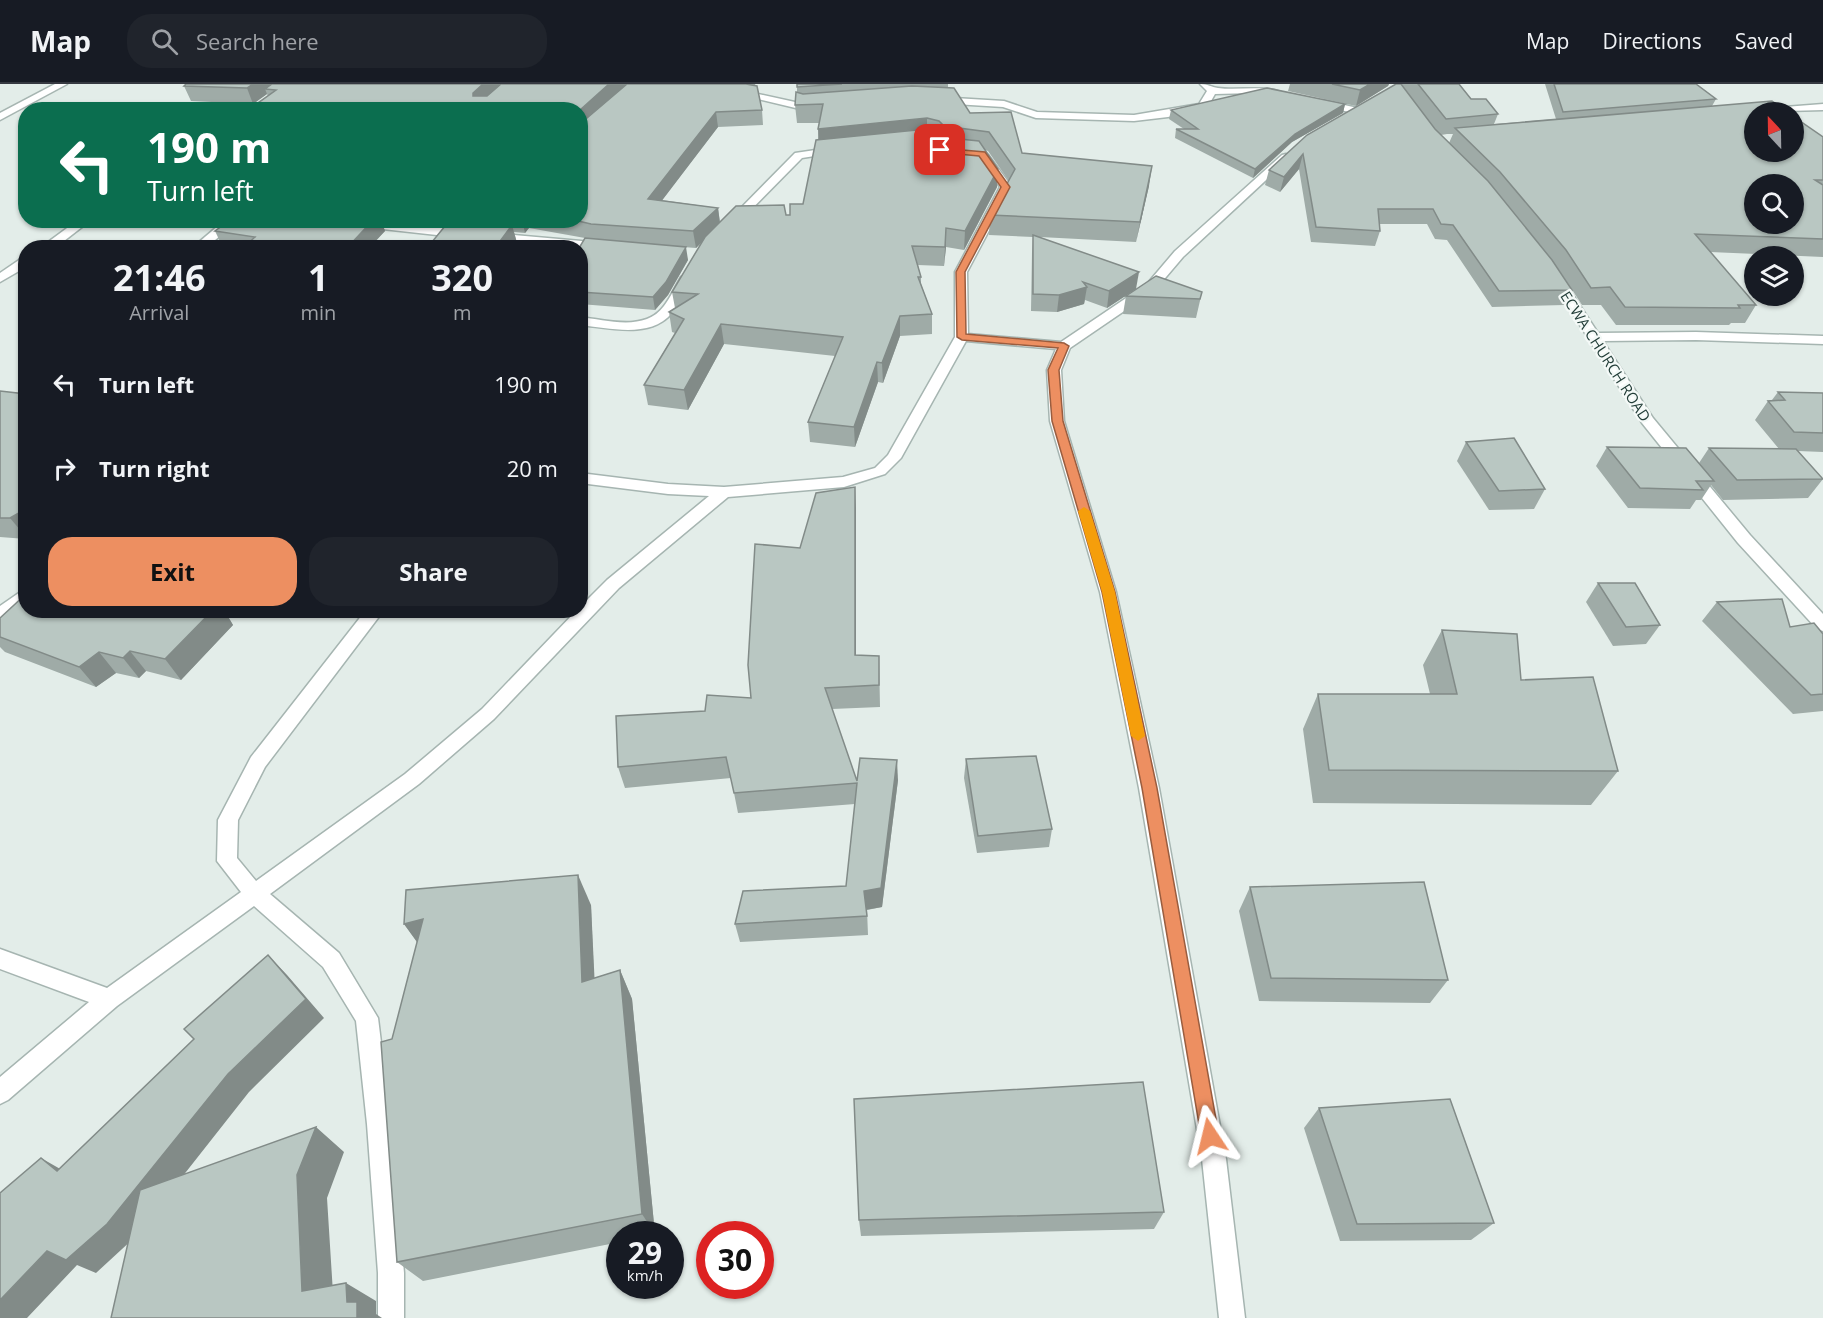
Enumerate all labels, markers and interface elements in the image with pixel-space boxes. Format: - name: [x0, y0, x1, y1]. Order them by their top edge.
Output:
- search box: [127, 14, 547, 68]
- text: Map: [30, 22, 91, 60]
- icon: search: [148, 25, 181, 58]
- text: Search here: [196, 26, 319, 56]
- text: Map: [1526, 27, 1569, 55]
- text: Directions: [1602, 27, 1702, 55]
- text: Saved: [1735, 27, 1793, 55]
- north arrow: [1744, 102, 1804, 162]
- map controls: [1744, 102, 1804, 306]
- text: 190 m: [147, 118, 271, 175]
- pin: [914, 124, 965, 175]
- icon: left: [48, 126, 126, 204]
- icon: arrive: [923, 133, 956, 166]
- text: Turn left: [147, 172, 254, 209]
- button: search: [1744, 174, 1804, 234]
- button: layers: [1744, 246, 1804, 306]
- text: 21:46: [113, 253, 206, 302]
- text: 1: [308, 253, 329, 302]
- text: 320: [431, 253, 493, 302]
- street label: ECWA CHURCH ROAD: [1556, 287, 1656, 425]
- text: Arrival: [129, 299, 189, 326]
- text: min: [300, 299, 336, 326]
- text: m: [453, 299, 471, 326]
- icon: left: [48, 368, 81, 401]
- text: Turn left: [99, 369, 194, 399]
- text: 190 m: [494, 369, 558, 399]
- icon: right: [48, 452, 81, 485]
- text: Turn right: [99, 453, 210, 483]
- text: 20 m: [507, 453, 558, 483]
- button: Exit: [48, 537, 297, 606]
- button: Share: [309, 537, 558, 606]
- position arrow: [1178, 1104, 1242, 1168]
- speed limit sign: 30: [696, 1221, 774, 1299]
- text: 29: [628, 1232, 662, 1273]
- text: km/h: [627, 1265, 663, 1285]

